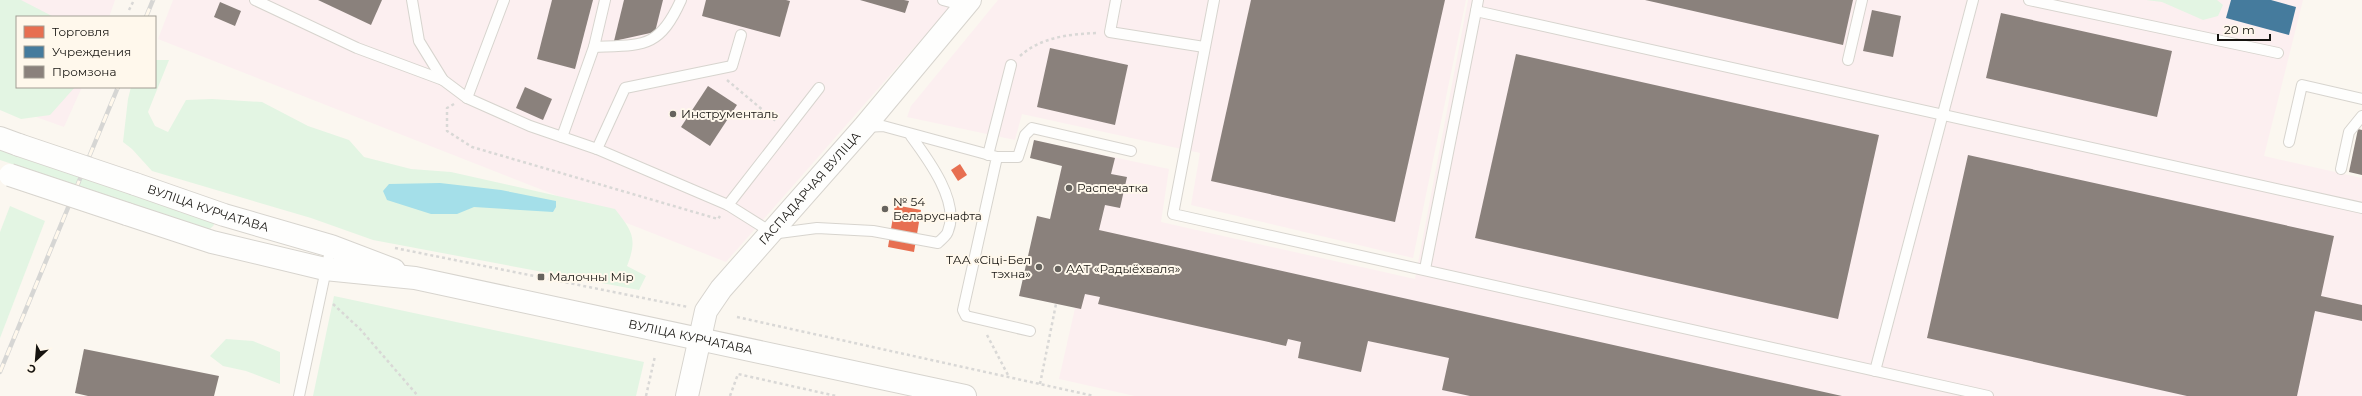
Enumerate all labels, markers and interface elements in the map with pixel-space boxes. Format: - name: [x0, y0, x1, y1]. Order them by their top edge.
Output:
- legend: [16, 16, 156, 88]
- scale bar: [2218, 16, 2270, 42]
- text: 20 m: [2224, 22, 2255, 37]
- text: Торговля: [52, 24, 109, 39]
- text: Учреждения: [52, 44, 131, 59]
- text: Промзона: [52, 64, 116, 79]
- place label: Инструменталь: [681, 106, 778, 121]
- marker: Инструменталь: [668, 109, 678, 119]
- street label: ГАСПАДАРЧАЯ ВУЛІЦА: [755, 128, 864, 248]
- place label: Распечатка: [1077, 180, 1148, 195]
- street label: ВУЛІЦА КУРЧАТАВА: [145, 181, 271, 235]
- marker: Распечатка: [1064, 183, 1074, 193]
- place label: № 54 Беларуснафта: [893, 194, 982, 223]
- marker: № 54 Беларуснафта: [880, 204, 890, 214]
- place label: ТАА «Сіці-Бел тэхна»: [946, 252, 1031, 281]
- place label: ААТ «Радыёхваля»: [1066, 261, 1181, 276]
- marker: ТАА «Сіці-Бел тэхна»: [1034, 262, 1044, 272]
- marker: ААТ «Радыёхваля»: [1053, 264, 1063, 274]
- place label: Малочны Мір: [549, 269, 634, 284]
- marker: Малочны Мір: [536, 272, 546, 282]
- street label: ВУЛІЦА КУРЧАТАВА: [627, 316, 754, 357]
- north arrow: [16, 340, 56, 380]
- text: С: [25, 361, 38, 377]

